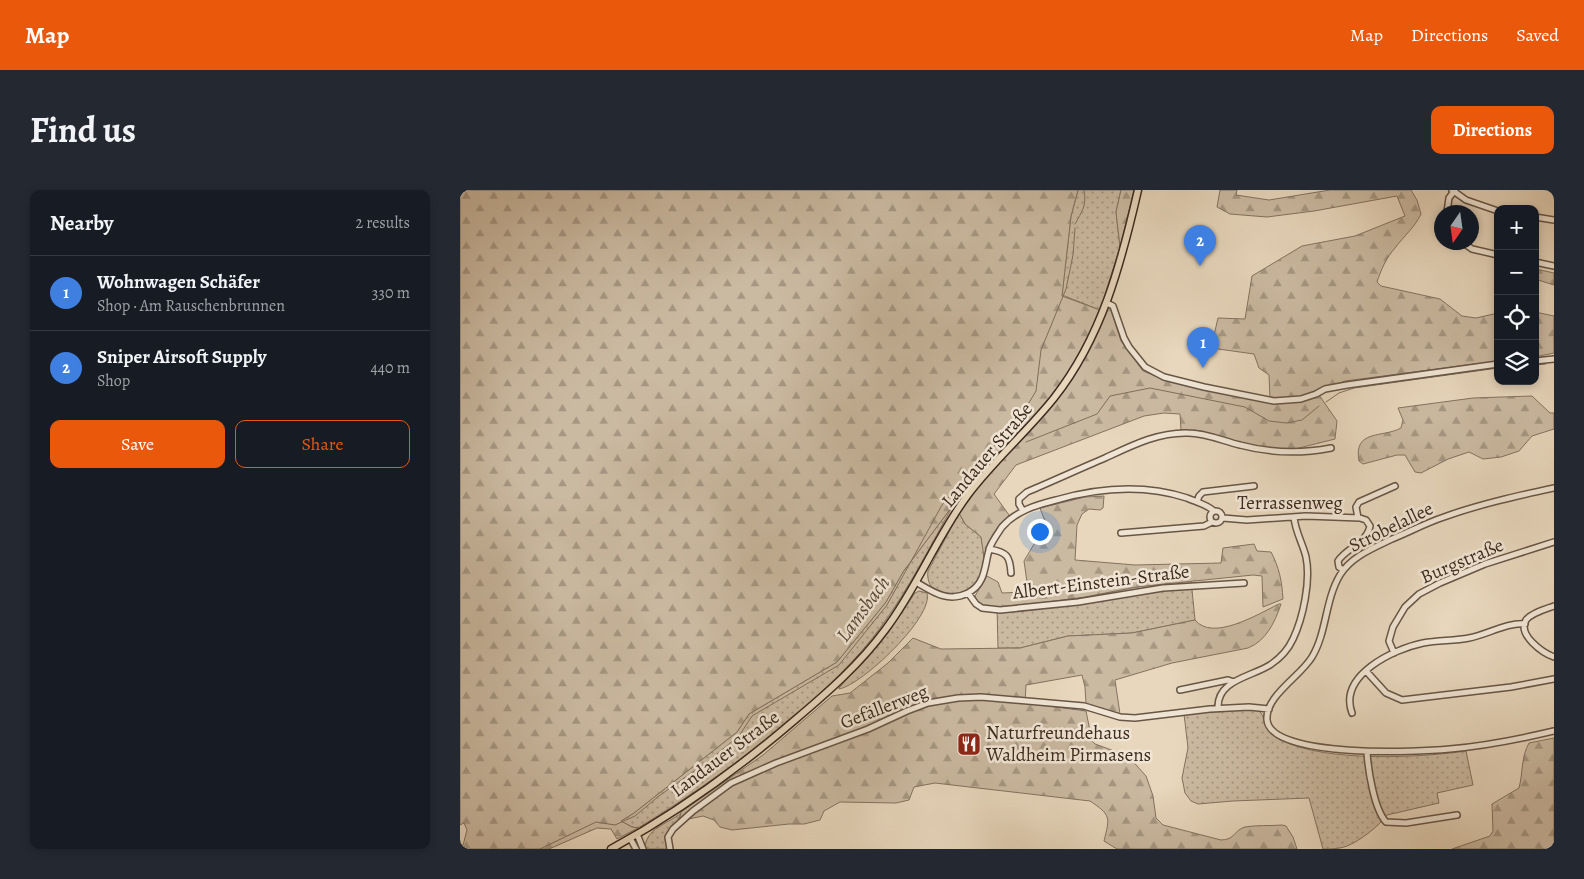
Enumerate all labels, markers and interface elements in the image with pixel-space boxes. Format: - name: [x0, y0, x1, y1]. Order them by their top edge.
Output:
- text: Map: [25, 19, 69, 51]
- text: Map: [1350, 23, 1383, 47]
- text: Directions: [1411, 23, 1488, 47]
- text: Saved: [1516, 23, 1559, 47]
- text: Find us: [30, 106, 136, 154]
- button: Directions: [1431, 106, 1554, 154]
- north arrow: [1434, 205, 1479, 250]
- map controls: [1494, 205, 1539, 385]
- button: +: [1494, 205, 1539, 250]
- text: Nearby: [50, 209, 113, 237]
- text: 2 results: [355, 212, 410, 234]
- pin: 2: [1184, 225, 1216, 266]
- button: −: [1494, 250, 1539, 295]
- text: Wohnwagen Schäfer: [97, 269, 260, 295]
- text: 1: [63, 282, 69, 304]
- text: 330 m: [372, 282, 410, 304]
- text: Shop · Am Rauschenbrunnen: [97, 295, 285, 317]
- button: locate: [1494, 295, 1539, 340]
- pin: 1: [1187, 327, 1219, 368]
- button: layers: [1494, 340, 1539, 385]
- text: Sniper Airsoft Supply: [97, 344, 267, 370]
- text: 2: [62, 357, 70, 379]
- text: 440 m: [370, 357, 410, 379]
- text: Shop: [97, 370, 130, 392]
- street label: Landauer Straße: [935, 397, 1039, 513]
- button: Save: [50, 420, 225, 468]
- button: Share: [235, 420, 410, 468]
- street label: Terrassenweg: [1237, 490, 1343, 516]
- street label: Strobelallee: [1344, 495, 1438, 559]
- your location: [1027, 519, 1053, 545]
- street label: Burgstraße: [1416, 532, 1508, 590]
- street label: Albert-Einstein-Straße: [1010, 558, 1191, 606]
- water label: Lamsbach: [830, 571, 896, 647]
- street label: Gefällerweg: [836, 678, 932, 736]
- street label: Landauer Straße: [665, 705, 785, 803]
- place label: Naturfreundehaus Waldheim Pirmasens: [985, 720, 1151, 768]
- restaurant icon: Naturfreundehaus Waldheim Pirmasens: [956, 731, 982, 757]

